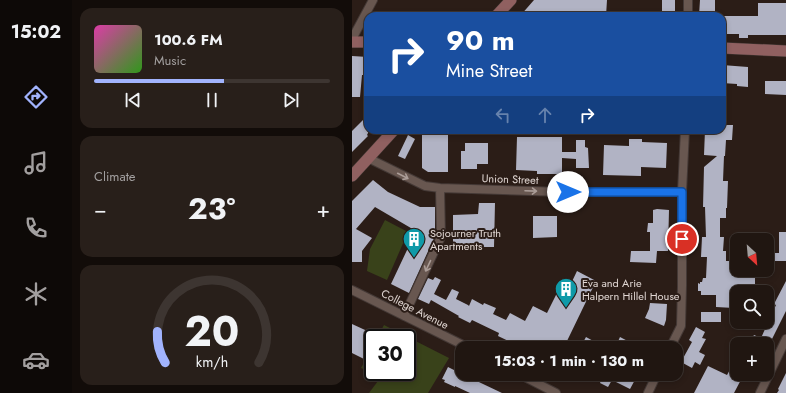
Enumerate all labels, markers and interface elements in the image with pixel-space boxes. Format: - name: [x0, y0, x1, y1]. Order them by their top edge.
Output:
- text: 15:02: [11, 19, 61, 45]
- text: 90 m: [446, 20, 515, 61]
- icon: right: [380, 28, 432, 80]
- text: 100.6 FM: [154, 29, 223, 51]
- text: Music: [154, 51, 186, 70]
- text: Mine Street: [446, 58, 532, 84]
- icon: directions: [22, 83, 50, 111]
- icon: previous: [122, 89, 144, 111]
- icon: pause: [201, 89, 223, 111]
- icon: next: [280, 89, 302, 111]
- icon: left: [492, 104, 514, 126]
- icon: ahead: [534, 104, 556, 126]
- icon: right: [576, 104, 598, 126]
- icon: music: [22, 149, 50, 177]
- text: Climate: [94, 167, 135, 186]
- street label: Union Street: [481, 170, 539, 188]
- position arrow: [547, 171, 589, 213]
- one-way arrow: [397, 173, 409, 180]
- text: 23°: [188, 187, 235, 230]
- one-way arrow: [524, 187, 537, 195]
- text: −: [94, 193, 107, 225]
- text: +: [316, 193, 330, 225]
- icon: phone: [22, 214, 50, 242]
- pin: [665, 222, 699, 256]
- place label: Sojourner Truth Apartments: [430, 225, 501, 254]
- building icon: Sojourner Truth Apartments: [401, 226, 427, 259]
- icon: arrive: [671, 228, 693, 250]
- north arrow: [730, 233, 774, 277]
- map controls: [730, 233, 774, 381]
- one-way arrow: [424, 259, 431, 271]
- place label: Eva and Arie Halpern Hillel House: [582, 275, 680, 304]
- building icon: Eva and Arie Halpern Hillel House: [553, 276, 579, 309]
- icon: climate: [22, 280, 50, 308]
- street label: College Avenue: [379, 285, 452, 333]
- button: search: [730, 285, 774, 329]
- text: 20: [185, 301, 239, 362]
- speed limit sign: 30: [364, 329, 416, 381]
- button: +: [730, 337, 774, 381]
- icon: car: [22, 346, 50, 374]
- text: 15:03 · 1 min · 130 m: [494, 350, 644, 372]
- text: km/h: [196, 351, 228, 371]

